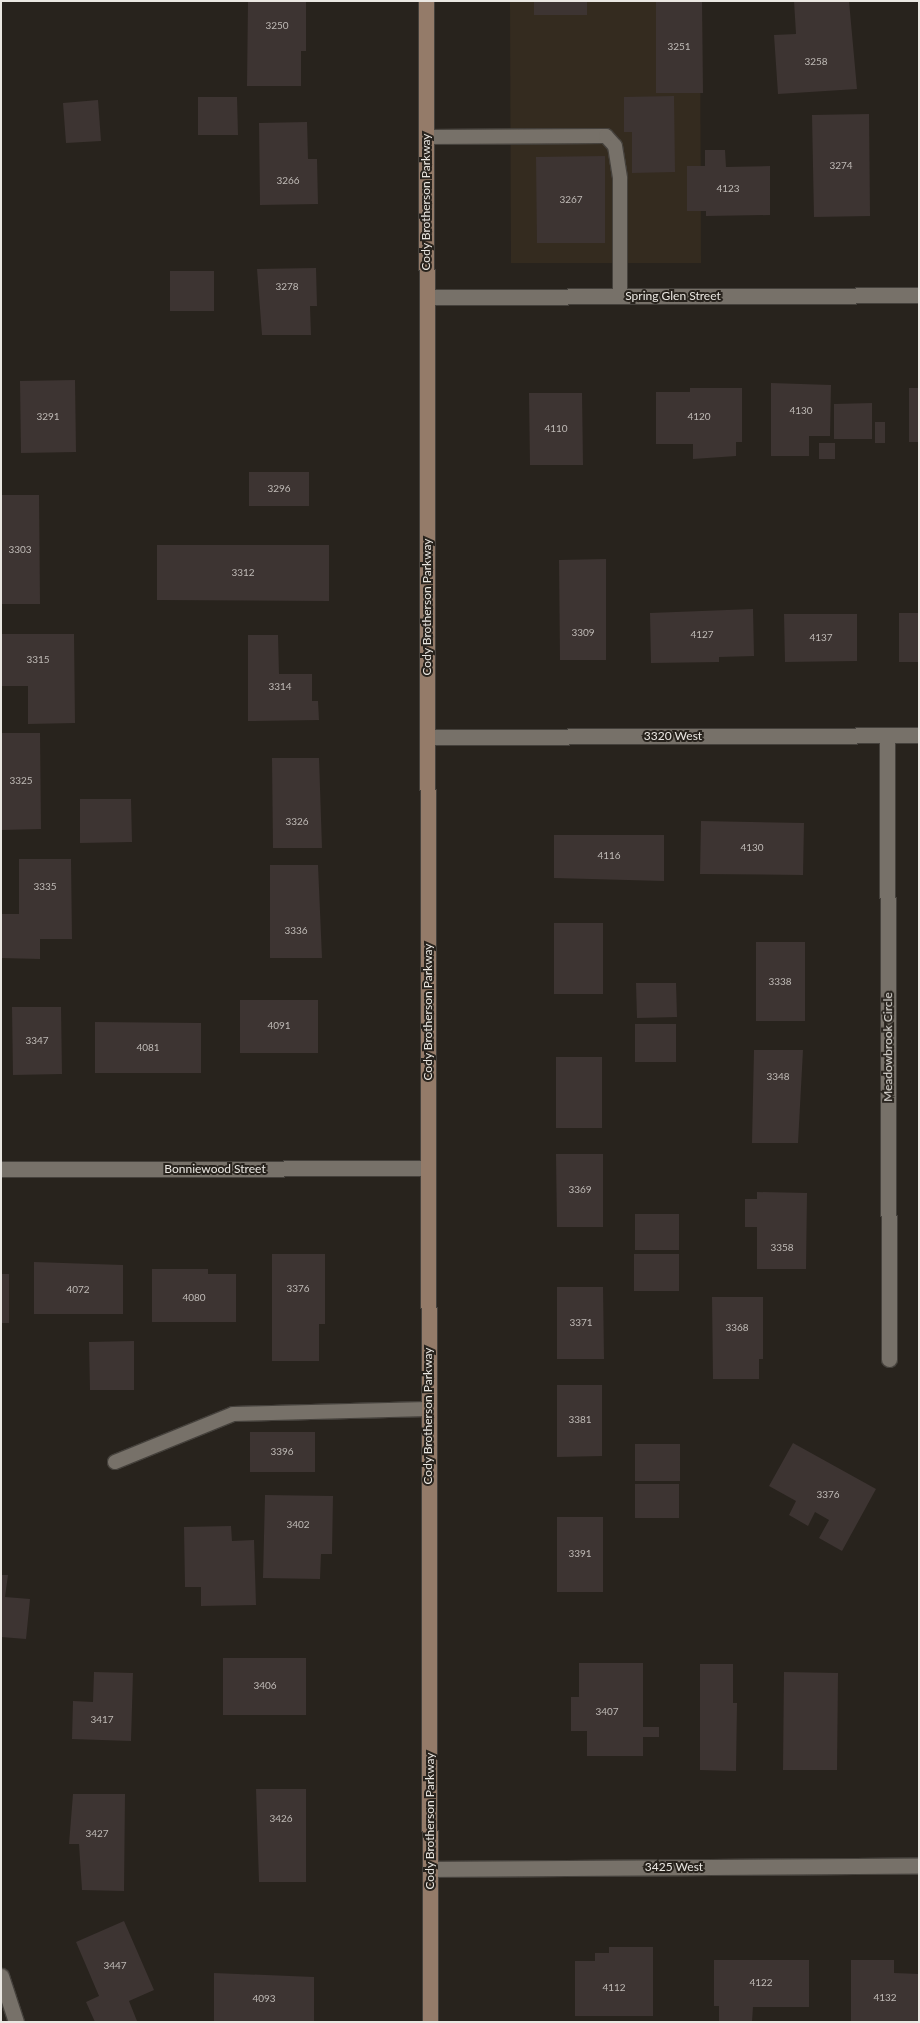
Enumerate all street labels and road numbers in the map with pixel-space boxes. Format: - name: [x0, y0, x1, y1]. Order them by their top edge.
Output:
- street label: Cody Brotherson Parkway: [419, 133, 433, 271]
- street label: Spring Glen Street: [625, 289, 721, 303]
- street label: Cody Brotherson Parkway: [420, 538, 434, 676]
- street label: 3320 West: [644, 729, 702, 743]
- street label: Cody Brotherson Parkway: [421, 943, 435, 1081]
- street label: Meadowbrook Circle: [881, 992, 895, 1102]
- street label: Bonniewood Street: [164, 1162, 266, 1176]
- street label: Cody Brotherson Parkway: [421, 1347, 435, 1485]
- street label: Cody Brotherson Parkway: [423, 1752, 437, 1890]
- street label: 3425 West: [645, 1860, 703, 1874]

